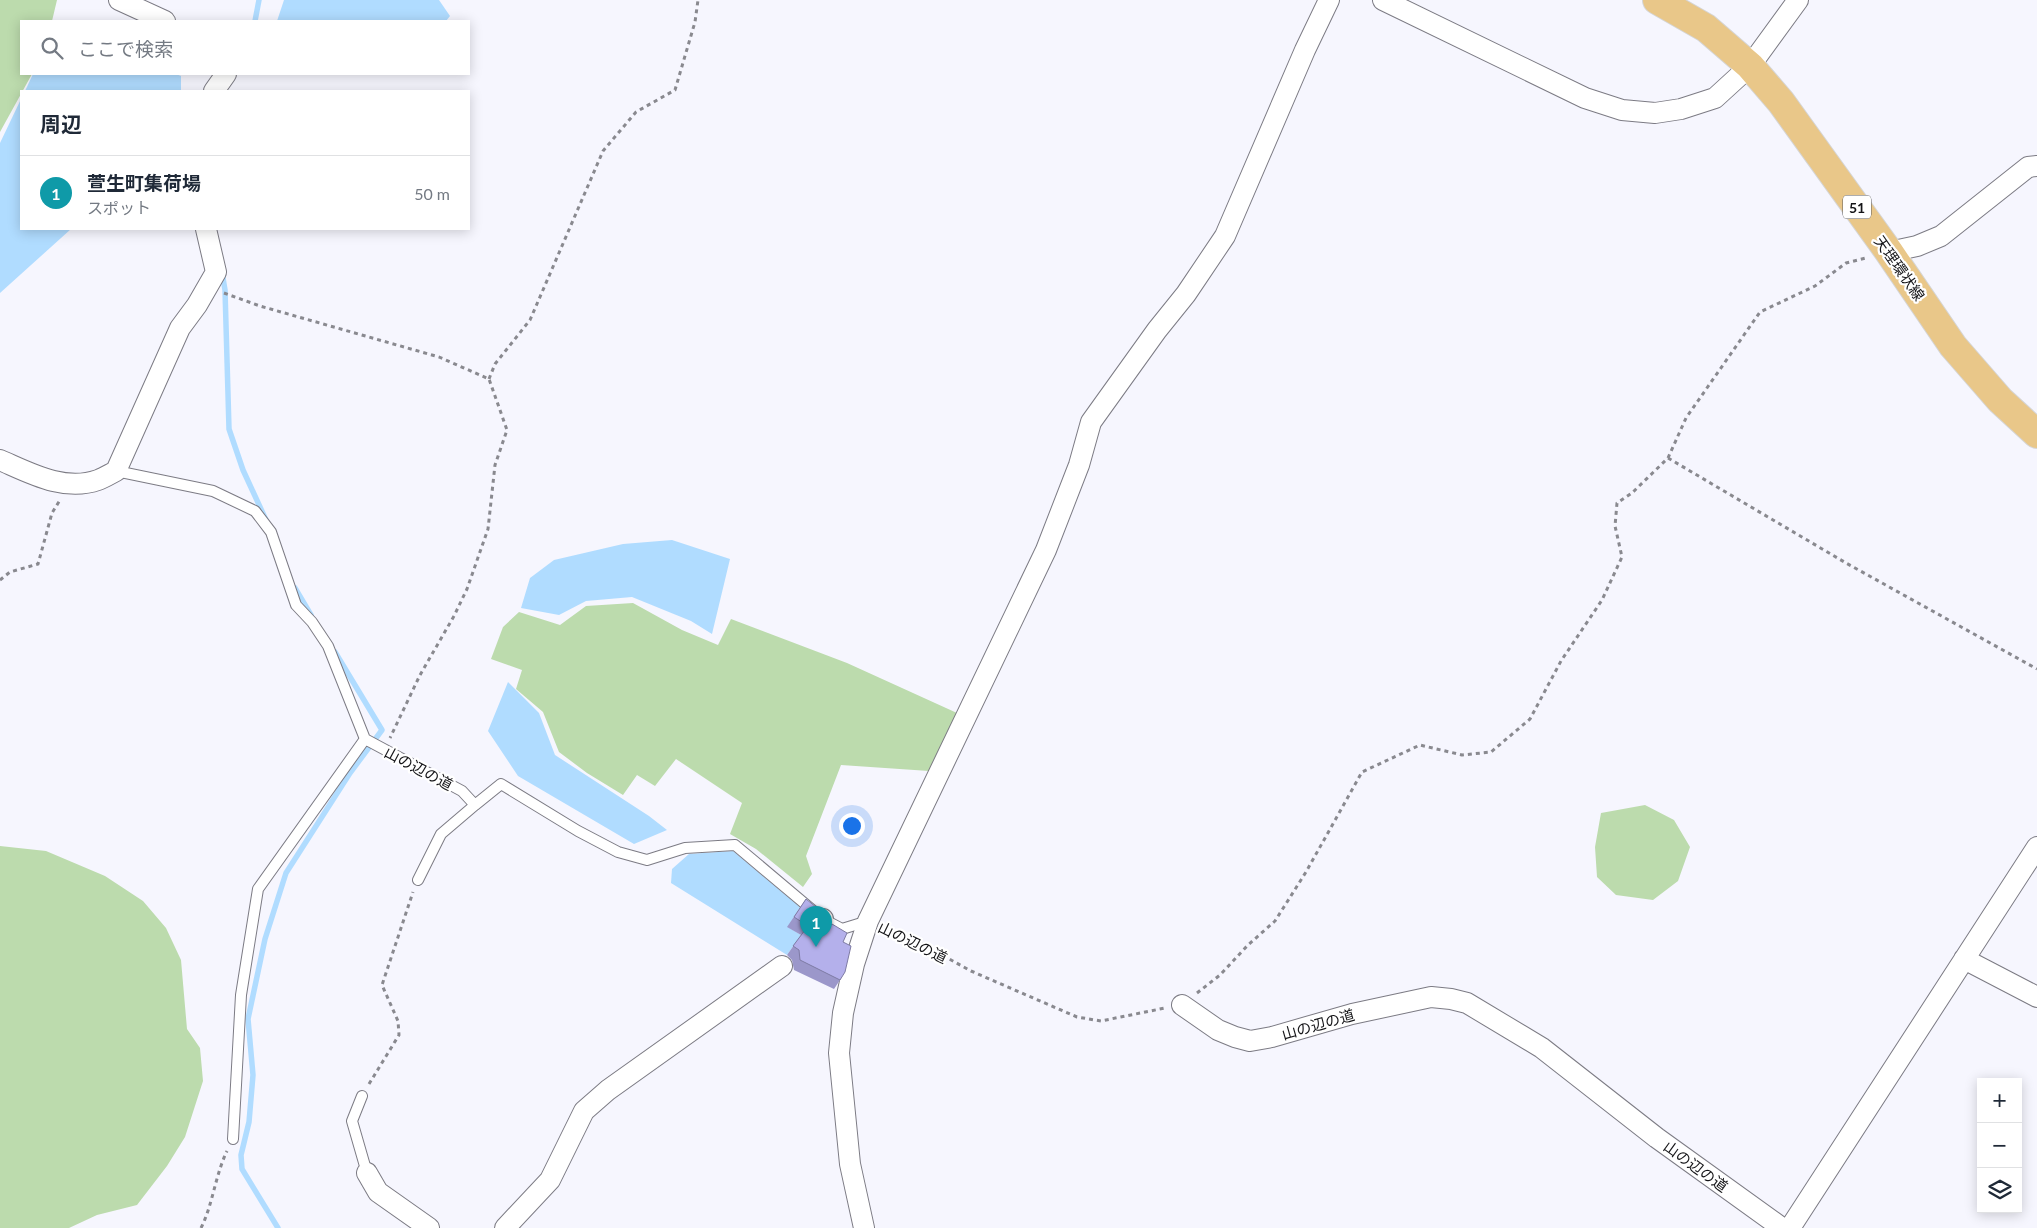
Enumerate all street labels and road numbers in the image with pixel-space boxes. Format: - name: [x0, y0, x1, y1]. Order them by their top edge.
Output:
- road number: 51: [1843, 196, 1871, 218]
- street label: 天理環状線: [1871, 232, 1929, 304]
- street label: 山の辺の道: [382, 742, 456, 794]
- street label: 山の辺の道: [875, 917, 951, 967]
- street label: 山の辺の道: [1279, 1005, 1357, 1043]
- street label: 山の辺の道: [1660, 1137, 1732, 1195]

